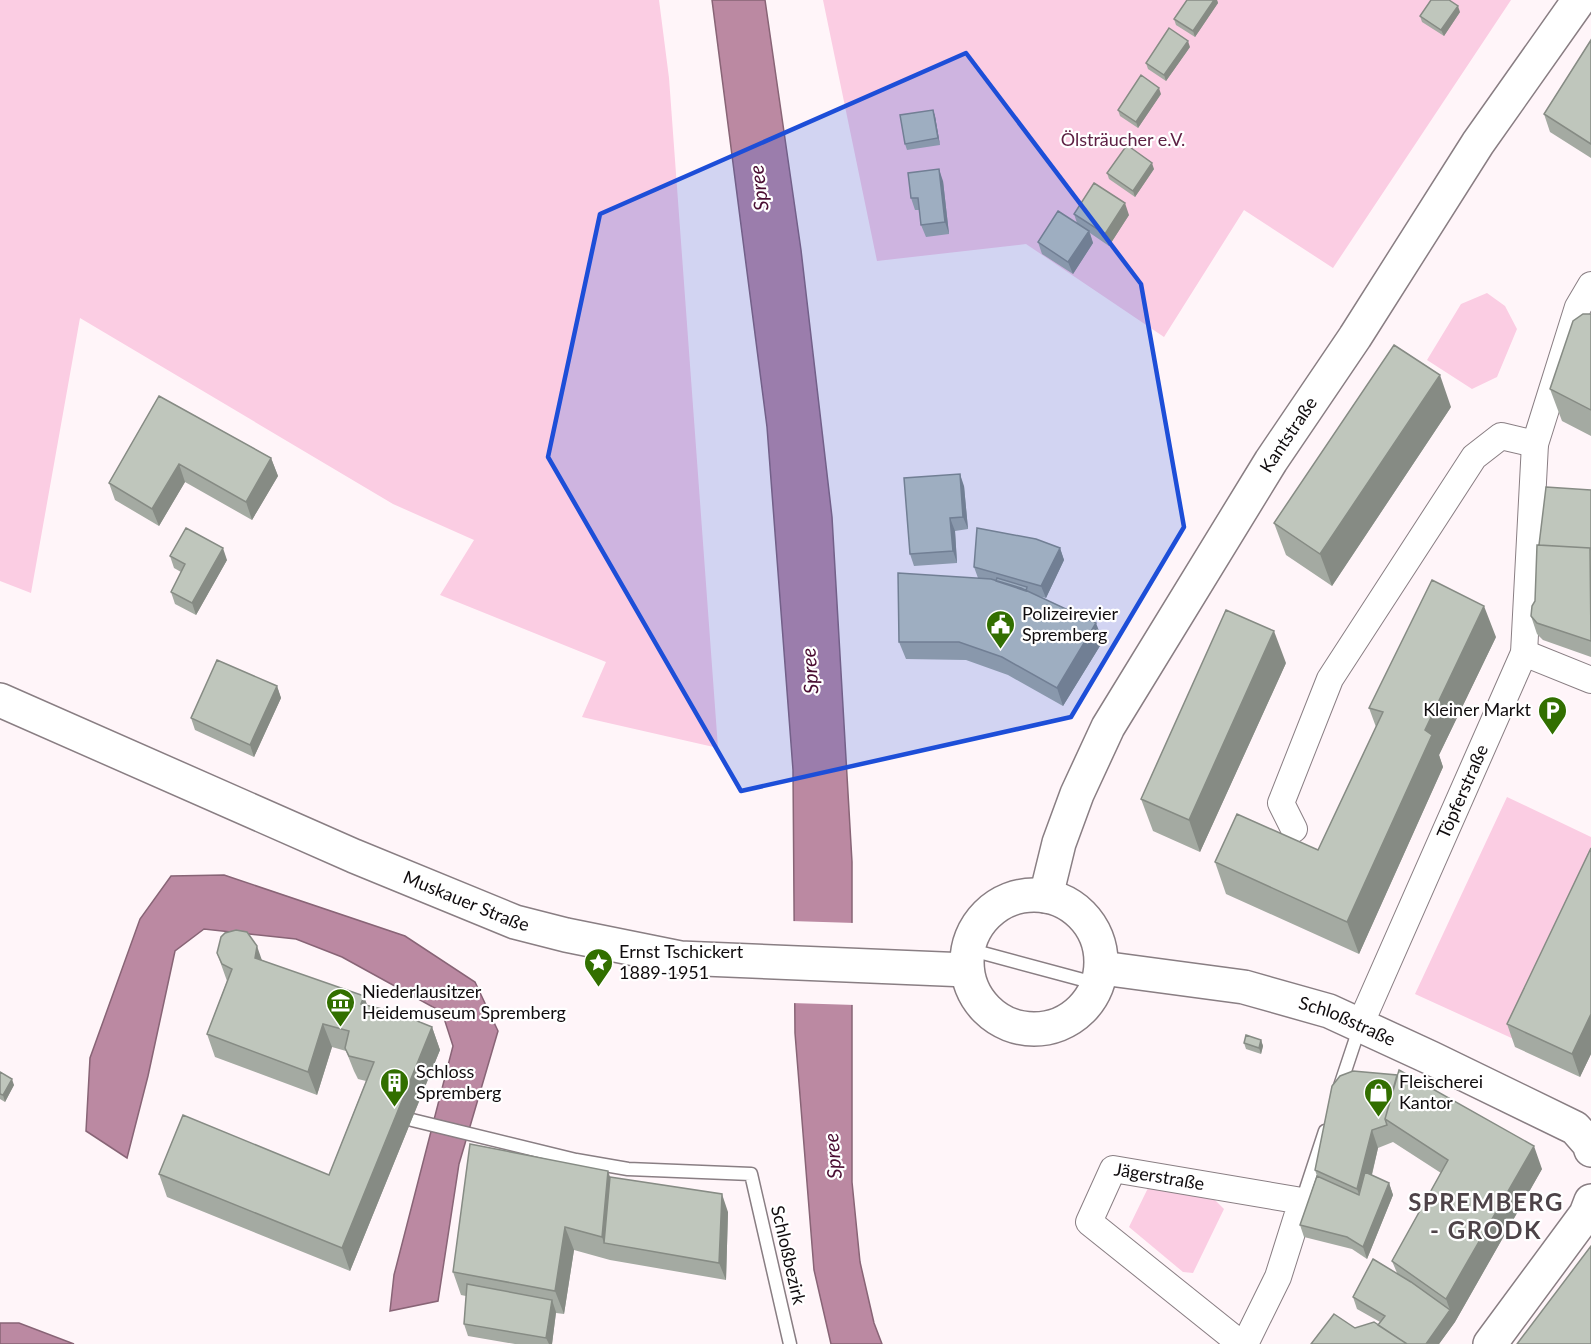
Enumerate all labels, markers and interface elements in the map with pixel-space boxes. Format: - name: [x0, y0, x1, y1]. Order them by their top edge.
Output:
- park label: Ölsträucher e.V.: [1061, 128, 1185, 150]
- water label: Spree: [743, 164, 773, 212]
- street label: Kantstraße: [1255, 392, 1321, 476]
- place label: Polizeirevier Spremberg: [1022, 602, 1118, 645]
- public building icon: Polizeirevier Spremberg: [985, 608, 1017, 650]
- water label: Spree: [795, 647, 823, 695]
- parking icon: Kleiner Markt: [1536, 694, 1568, 736]
- place label: Kleiner Markt: [1423, 698, 1532, 720]
- street label: Töpferstraße: [1432, 741, 1492, 842]
- street label: Muskauer Straße: [400, 865, 532, 935]
- place label: Ernst Tschickert 1889-1951: [619, 940, 744, 983]
- place icon: Ernst Tschickert 1889-1951: [582, 946, 614, 988]
- place label: Niederlausitzer Heidemuseum Spremberg: [362, 980, 566, 1023]
- museum icon: Niederlausitzer Heidemuseum Spremberg: [325, 986, 357, 1028]
- street label: Schloßstraße: [1296, 991, 1399, 1050]
- place label: Schloss Spremberg: [416, 1060, 501, 1103]
- building icon: Schloss Spremberg: [379, 1066, 411, 1108]
- place label: Fleischerei Kantor: [1399, 1070, 1483, 1113]
- shop icon: Fleischerei Kantor: [1362, 1076, 1394, 1118]
- water label: Spree: [818, 1132, 846, 1180]
- street label: Jägerstraße: [1113, 1157, 1206, 1194]
- district label: SPREMBERG - GRODK: [1408, 1187, 1564, 1244]
- street label: Schloßbezirk: [767, 1203, 811, 1307]

